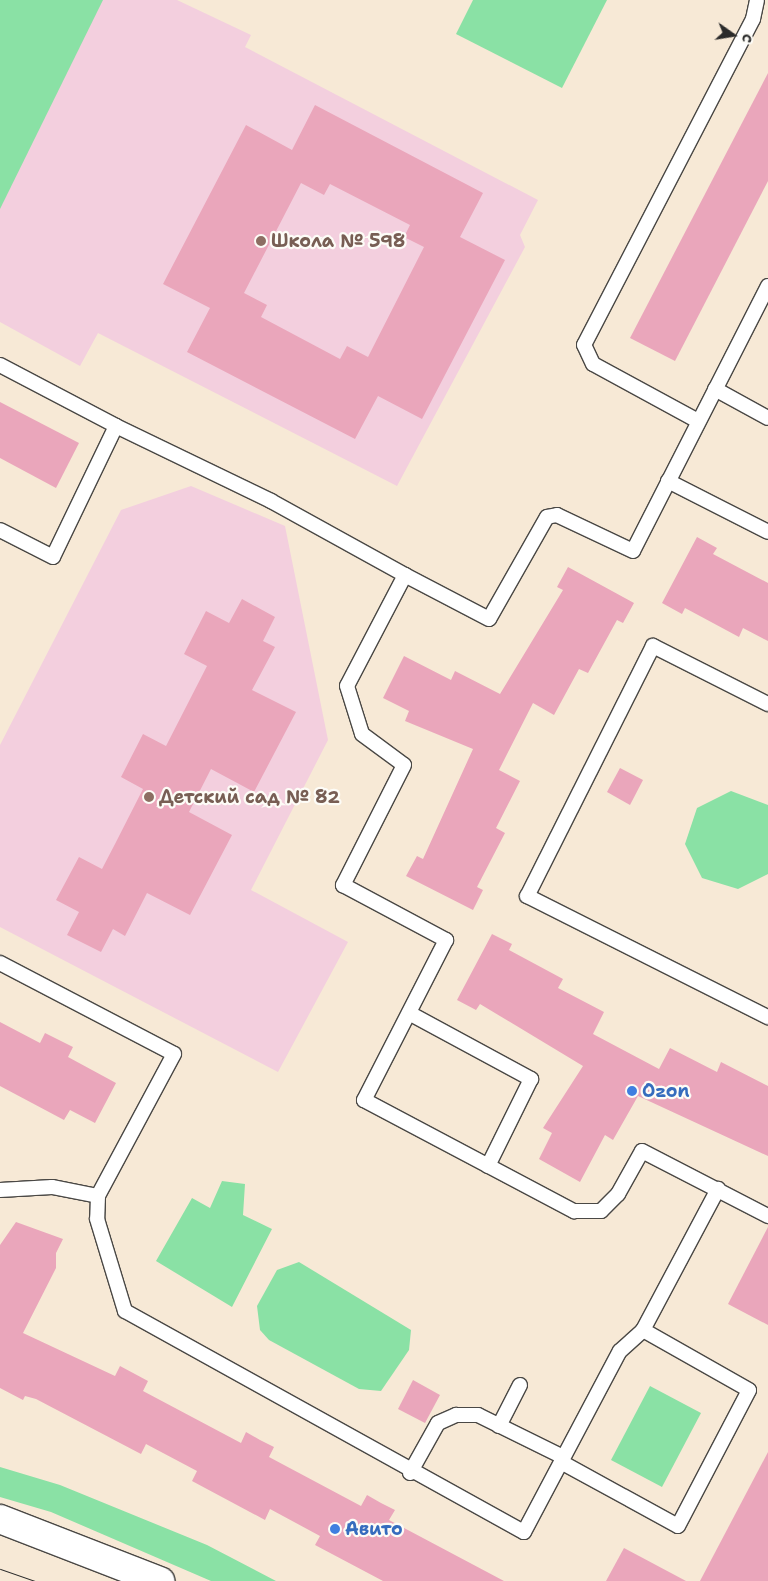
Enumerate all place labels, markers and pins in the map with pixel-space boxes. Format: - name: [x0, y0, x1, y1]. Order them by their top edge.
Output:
- place label: Школа № 598: [271, 230, 405, 252]
- marker: Школа № 598: [255, 235, 267, 247]
- place label: Детский сад № 82: [159, 786, 340, 808]
- marker: Детский сад № 82: [143, 791, 155, 803]
- place label: Ozon: [642, 1080, 689, 1102]
- marker: Ozon: [626, 1085, 638, 1097]
- place label: Авито: [345, 1518, 403, 1540]
- marker: Авито: [329, 1523, 341, 1535]

